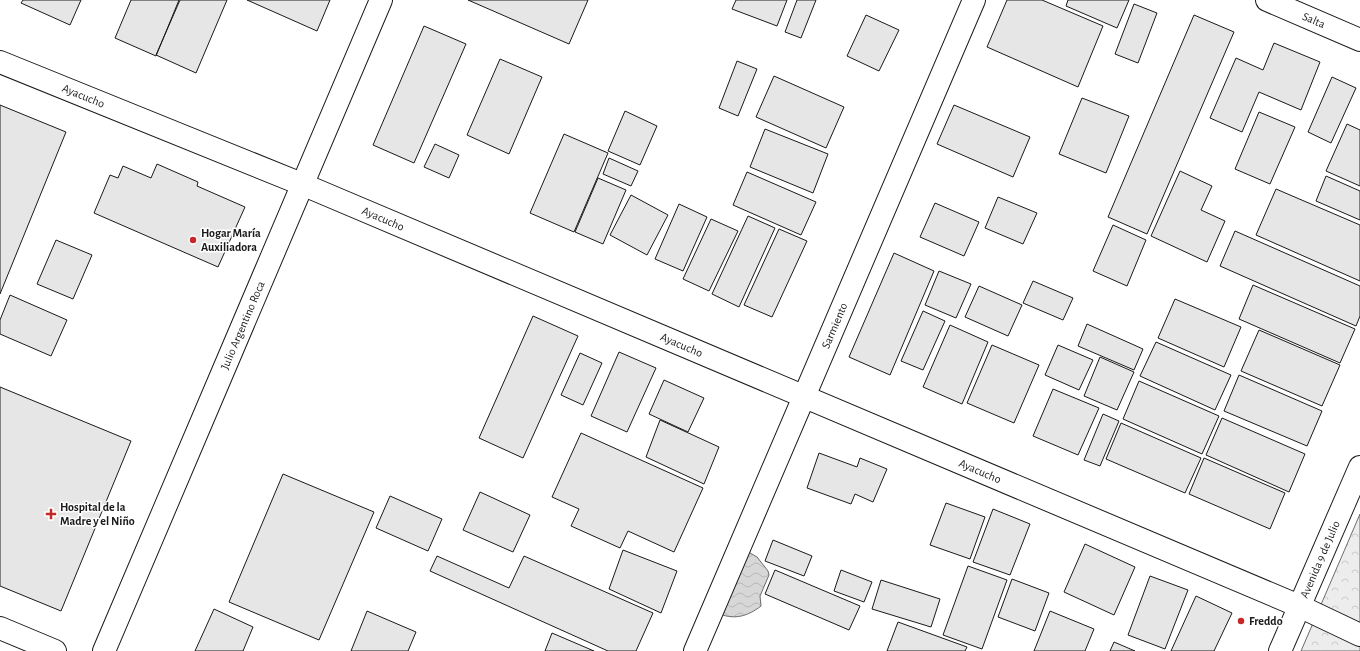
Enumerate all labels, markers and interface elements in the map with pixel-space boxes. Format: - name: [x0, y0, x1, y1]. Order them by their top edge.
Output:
- street label: Salta: [1301, 10, 1327, 30]
- street label: Ayacucho: [60, 82, 106, 110]
- street label: Ayacucho: [360, 204, 406, 233]
- place label: Hogar María Auxiliadora: [201, 227, 261, 253]
- marker: Hogar María Auxiliadora: [188, 235, 198, 245]
- street label: Julio Argentino Roca: [219, 279, 267, 371]
- street label: Sarmiento: [819, 301, 850, 350]
- street label: Ayacucho: [659, 331, 705, 359]
- street label: Ayacucho: [957, 457, 1003, 485]
- place label: Hospital de la Madre y el Niño: [60, 501, 135, 528]
- marker: Hospital de la Madre y el Niño: [45, 508, 57, 520]
- street label: Avenida 9 de Julio: [1298, 519, 1342, 600]
- place label: Freddo: [1249, 615, 1283, 627]
- marker: Freddo: [1236, 616, 1246, 626]

